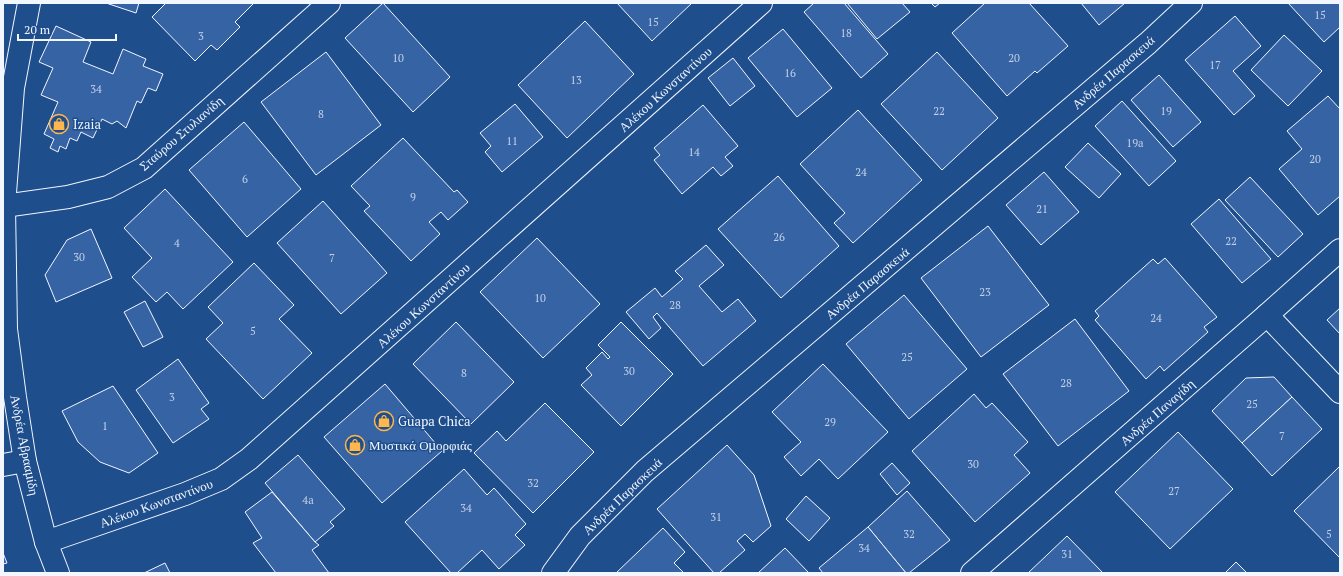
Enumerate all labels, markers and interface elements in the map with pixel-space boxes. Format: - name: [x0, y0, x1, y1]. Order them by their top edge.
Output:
- house number: 15: [1314, 8, 1326, 22]
- house number: 15: [647, 15, 659, 29]
- scale bar: [18, 16, 116, 42]
- text: 20 m: [24, 22, 51, 37]
- house number: 18: [840, 26, 852, 40]
- house number: 3: [198, 29, 204, 43]
- street label: Ανδρέα Παρασκευά: [1068, 31, 1158, 113]
- street label: Αλέκου Κωνσταντίνου: [615, 42, 715, 136]
- house number: 10: [392, 51, 404, 65]
- house number: 20: [1008, 51, 1020, 65]
- house number: 17: [1209, 58, 1221, 72]
- house number: 16: [784, 66, 796, 80]
- house number: 13: [570, 73, 582, 87]
- house number: 34: [90, 82, 102, 96]
- street label: Σταύρου Στυλιανίδη: [135, 91, 227, 175]
- house number: 22: [933, 104, 945, 118]
- house number: 19: [1160, 104, 1172, 118]
- house number: 8: [318, 107, 324, 121]
- shop icon: Izaia: [48, 113, 70, 135]
- place label: Izaia: [73, 115, 101, 133]
- house number: 11: [506, 134, 518, 148]
- house number: 19a: [1126, 136, 1144, 150]
- house number: 14: [688, 145, 700, 159]
- house number: 20: [1309, 152, 1321, 166]
- house number: 24: [855, 165, 867, 179]
- house number: 6: [242, 172, 248, 186]
- house number: 9: [410, 190, 416, 204]
- house number: 21: [1036, 202, 1048, 216]
- house number: 26: [773, 230, 785, 244]
- house number: 22: [1225, 234, 1237, 248]
- house number: 4: [174, 236, 180, 250]
- street label: Ανδρέα Παρασκευά: [821, 243, 913, 323]
- house number: 30: [73, 250, 85, 264]
- house number: 7: [329, 251, 335, 265]
- street label: Αλέκου Κωνσταντίνου: [373, 258, 473, 352]
- house number: 23: [979, 285, 991, 299]
- house number: 10: [534, 291, 546, 305]
- house number: 28: [669, 298, 681, 312]
- house number: 24: [1150, 311, 1162, 325]
- house number: 5: [250, 324, 256, 338]
- house number: 25: [901, 350, 913, 364]
- house number: 30: [623, 364, 635, 378]
- house number: 8: [461, 366, 467, 380]
- street label: Ανδρέα Παναγίδη: [1116, 374, 1198, 449]
- house number: 28: [1060, 376, 1072, 390]
- house number: 3: [169, 390, 175, 404]
- street label: Ανδρέα Αβρααμίδη: [6, 393, 44, 497]
- house number: 25: [1246, 397, 1258, 411]
- shop icon: Guapa Chica: [373, 410, 395, 432]
- place label: Guapa Chica: [398, 412, 471, 430]
- house number: 29: [824, 415, 836, 429]
- house number: 1: [102, 419, 108, 433]
- house number: 7: [1279, 429, 1285, 443]
- shop icon: Μυστικά Ομορφιάς: [344, 434, 366, 456]
- place label: Μυστικά Ομορφιάς: [369, 436, 473, 454]
- street label: Ανδρέα Παρασκευά: [578, 453, 666, 539]
- house number: 30: [967, 457, 979, 471]
- street label: Αλέκου Κωνσταντίνου: [97, 474, 215, 532]
- house number: 32: [527, 476, 539, 490]
- house number: 27: [1168, 484, 1180, 498]
- house number: 4a: [302, 493, 314, 507]
- house number: 34: [460, 501, 472, 515]
- house number: 31: [710, 510, 722, 524]
- house number: 32: [903, 527, 915, 541]
- house number: 5: [1326, 527, 1332, 541]
- house number: 34: [858, 541, 870, 555]
- house number: 31: [1061, 547, 1073, 561]

